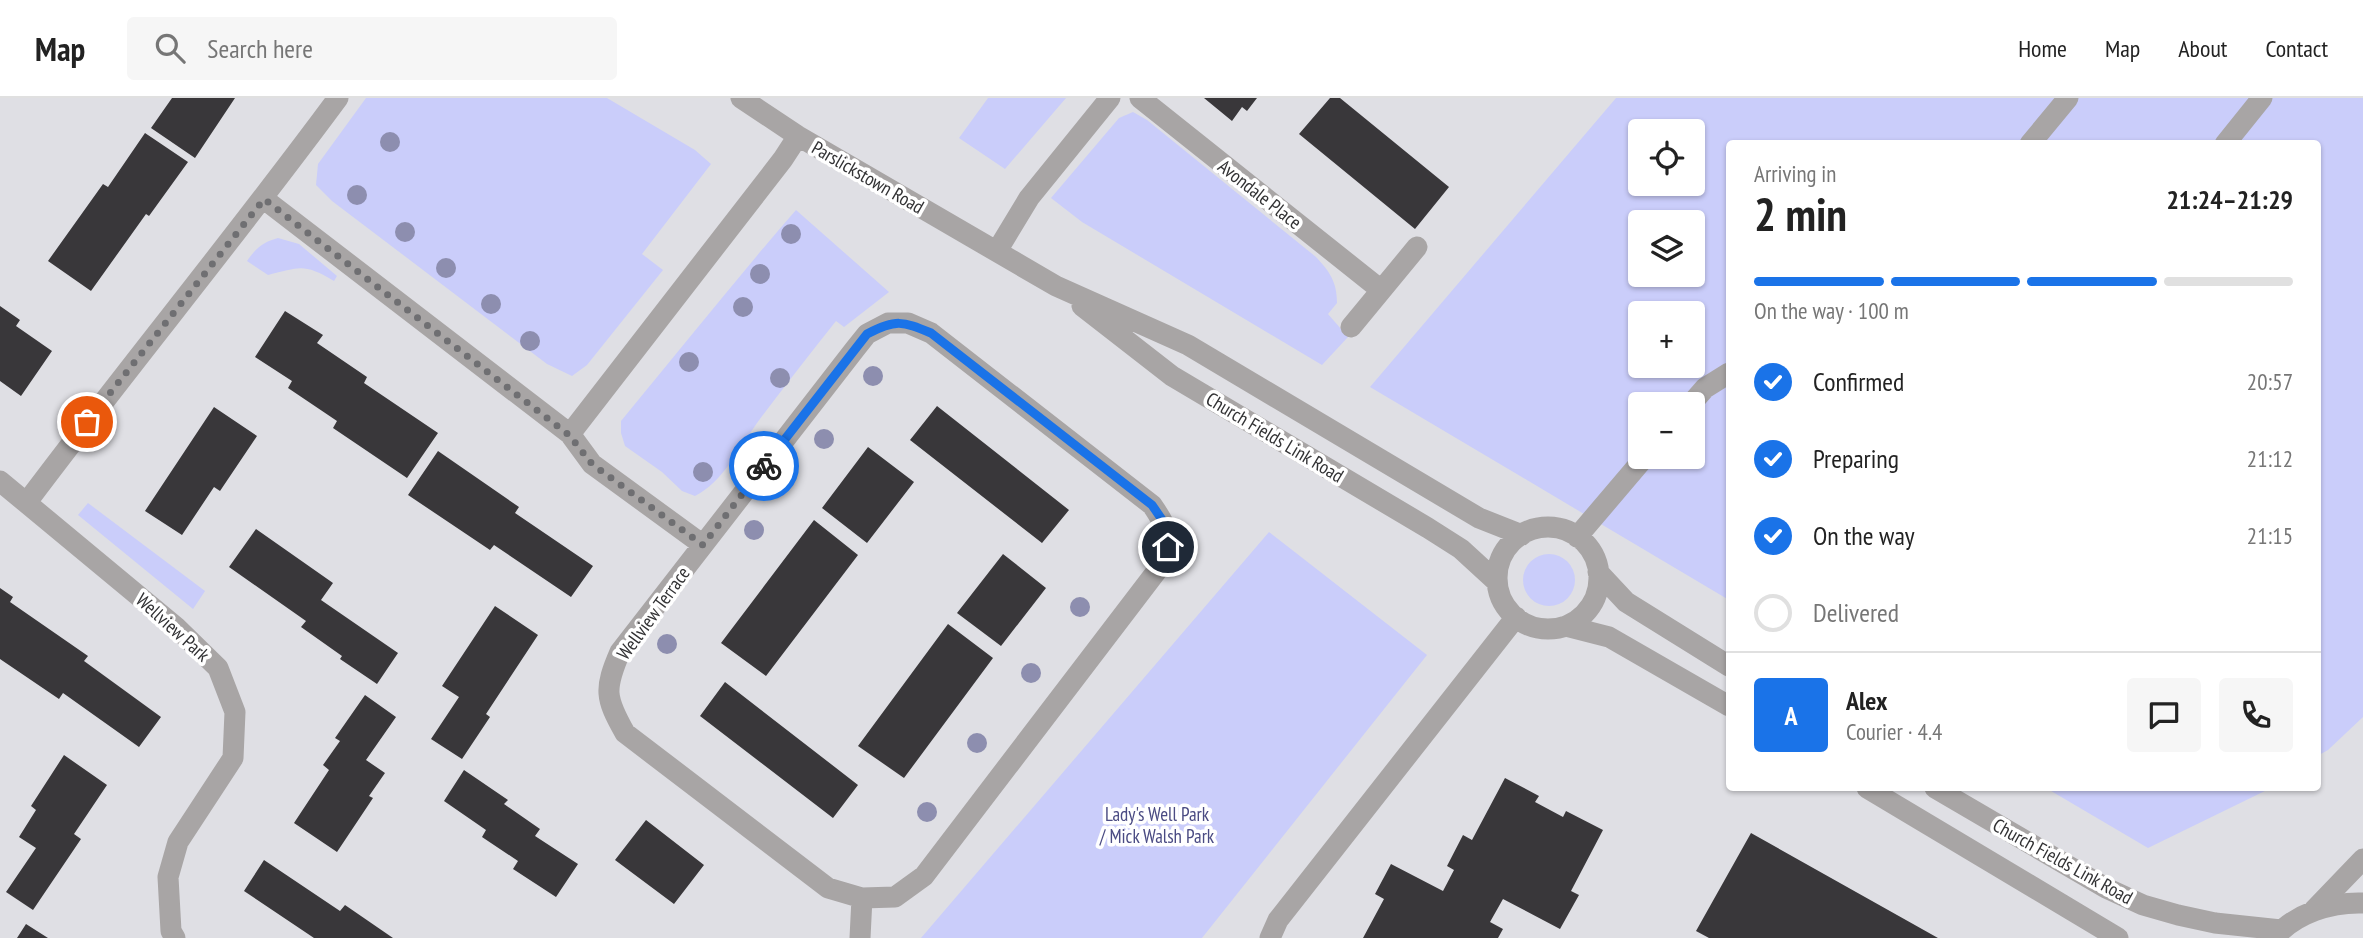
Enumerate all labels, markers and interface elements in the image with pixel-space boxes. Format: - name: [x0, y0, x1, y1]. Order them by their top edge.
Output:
- search box: [127, 17, 617, 80]
- text: Map: [35, 27, 85, 70]
- icon: search: [151, 29, 189, 67]
- text: Search here: [207, 32, 313, 65]
- text: Home: [2018, 33, 2067, 64]
- text: Map: [2105, 33, 2140, 64]
- text: About: [2178, 33, 2227, 64]
- text: Contact: [2265, 33, 2328, 64]
- map controls: [1628, 119, 1705, 469]
- button: locate: [1628, 119, 1705, 196]
- street label: Parslickstown Road: [808, 135, 928, 219]
- street label: Avondale Place: [1213, 154, 1307, 234]
- text: Arriving in: [1754, 159, 1836, 188]
- text: 21:24–21:29: [2166, 183, 2293, 216]
- text: 2 min: [1754, 184, 1847, 244]
- button: layers: [1628, 210, 1705, 287]
- text: On the way · 100 m: [1754, 296, 1909, 325]
- button: +: [1628, 301, 1705, 378]
- icon: check: [1754, 363, 1792, 401]
- text: Confirmed: [1813, 365, 1904, 398]
- text: 20:57: [2247, 367, 2293, 396]
- street label: Church Fields Link Road: [1202, 386, 1348, 488]
- pin: [57, 392, 117, 452]
- button: −: [1628, 392, 1705, 469]
- icon: bag: [68, 403, 106, 441]
- courier: [729, 431, 799, 501]
- icon: check: [1754, 440, 1792, 478]
- text: Preparing: [1813, 442, 1899, 475]
- text: 21:12: [2247, 444, 2293, 473]
- icon: bike: [745, 447, 783, 485]
- pin: [1138, 517, 1198, 577]
- icon: check: [1754, 517, 1792, 555]
- text: On the way: [1813, 519, 1915, 552]
- text: 21:15: [2247, 521, 2293, 550]
- icon: home: [1149, 528, 1187, 566]
- street label: Wellview Terrace: [611, 562, 695, 664]
- street label: Wellview Park: [131, 588, 215, 667]
- text: Delivered: [1813, 596, 1899, 629]
- button: chat: [2127, 678, 2201, 752]
- button: phone: [2219, 678, 2293, 752]
- text: Alex: [1846, 684, 1887, 717]
- text: A: [1784, 699, 1798, 732]
- text: Courier · 4.4: [1846, 717, 1942, 746]
- park label: Lady's Well Park / Mick Walsh Park: [1099, 802, 1215, 848]
- street label: Church Fields Link Road: [1989, 813, 2137, 909]

